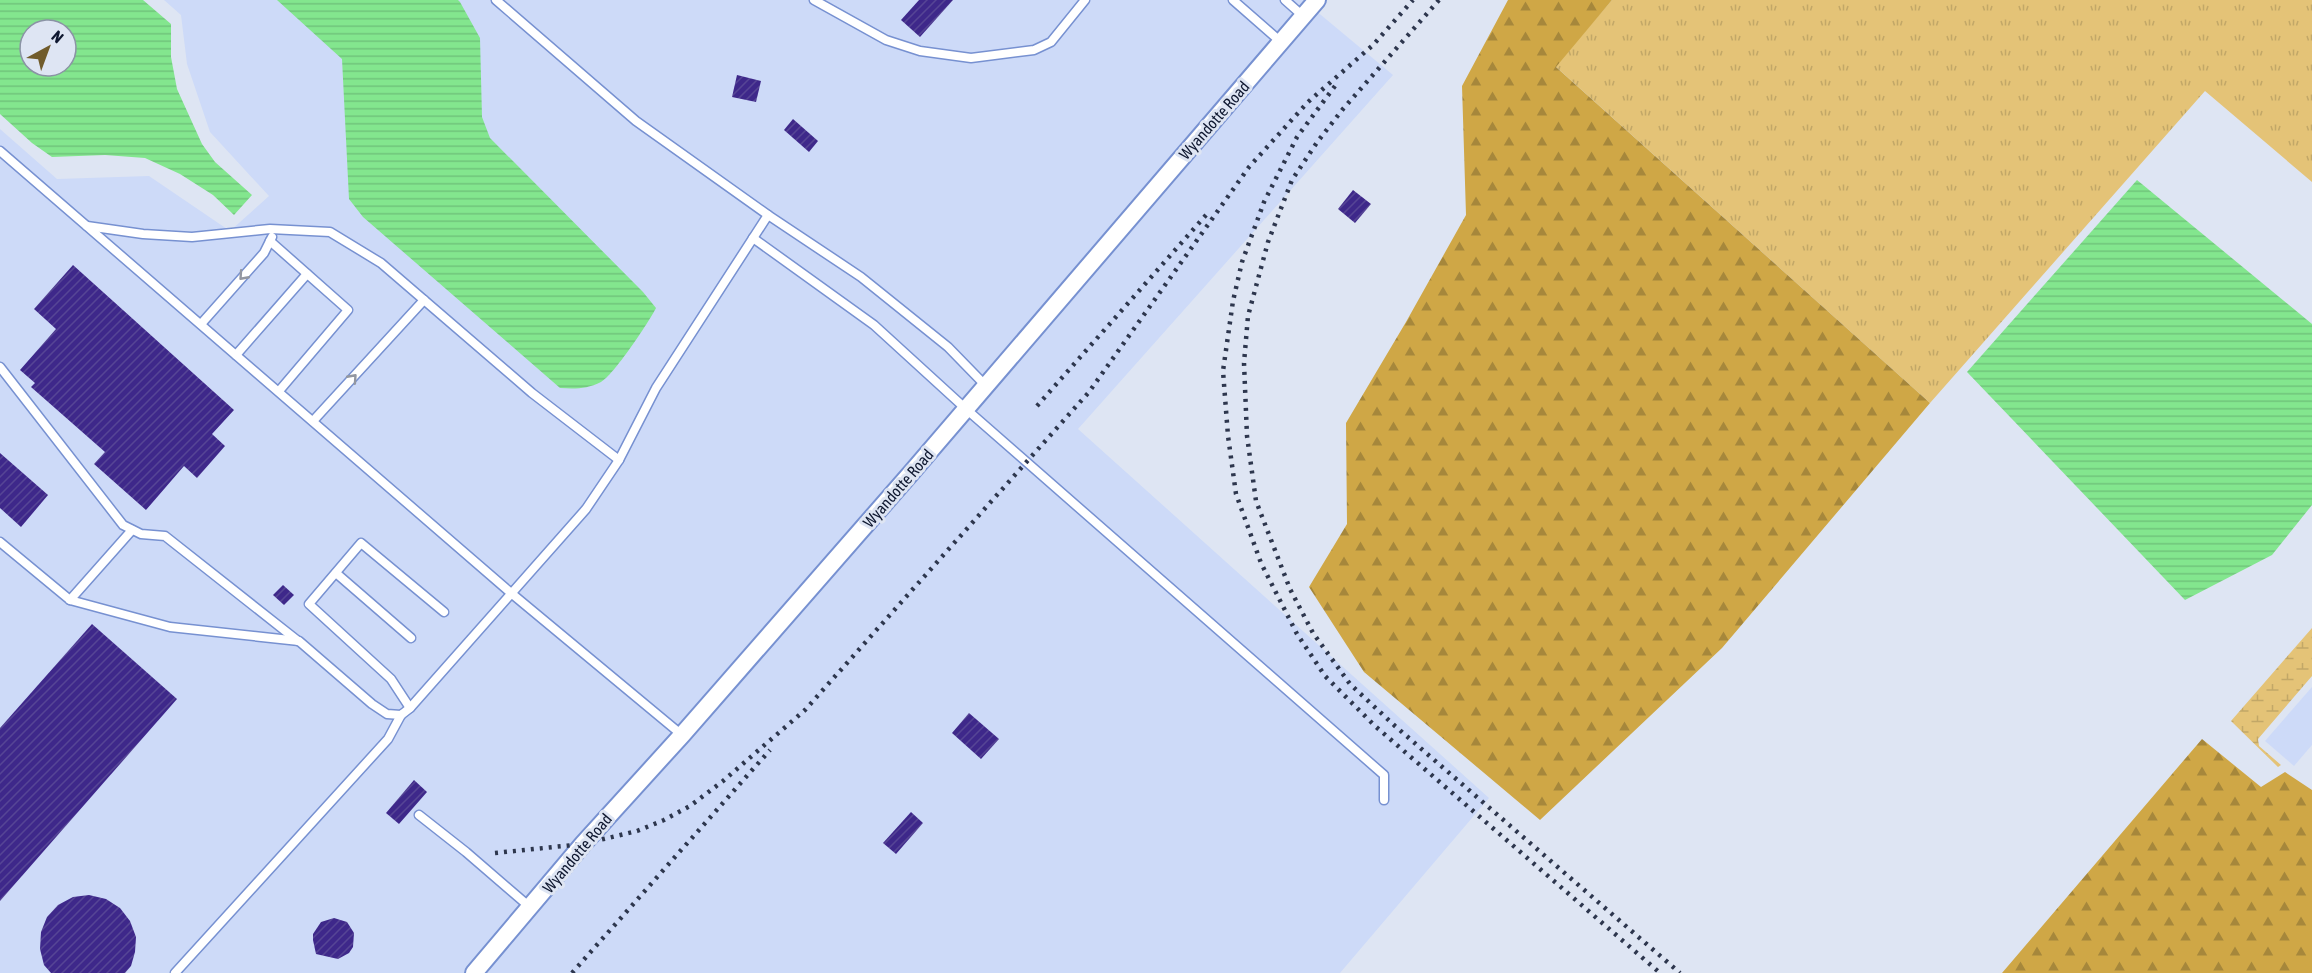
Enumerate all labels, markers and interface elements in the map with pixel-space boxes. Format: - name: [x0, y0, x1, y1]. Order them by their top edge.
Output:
- north arrow: [18, 18, 78, 78]
- text: N: [48, 27, 67, 47]
- street label: Wyandotte Road: [1175, 77, 1253, 163]
- one-way arrow: [239, 270, 250, 280]
- one-way arrow: [346, 374, 357, 385]
- street label: Wyandotte Road: [859, 445, 937, 531]
- street label: Wyandotte Road: [539, 810, 616, 897]

